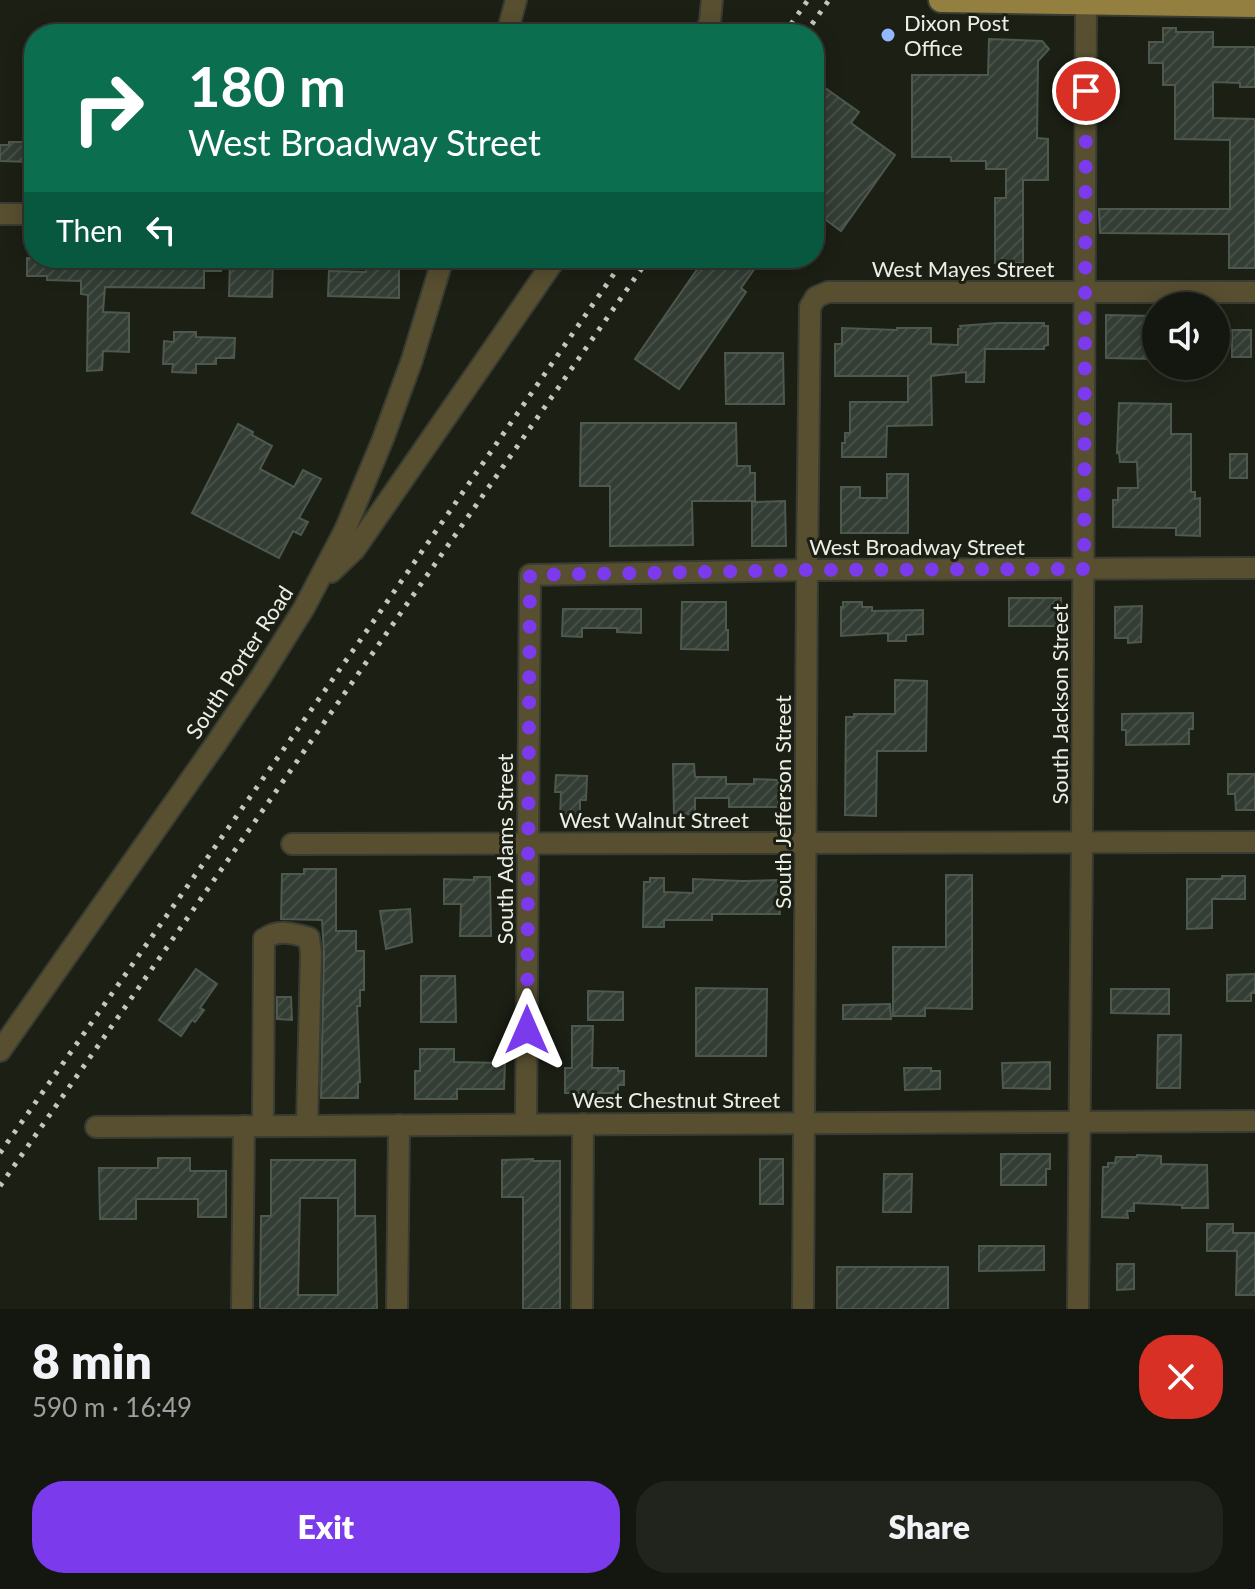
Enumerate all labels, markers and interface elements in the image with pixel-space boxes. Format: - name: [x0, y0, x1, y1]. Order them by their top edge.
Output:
- place label: Dixon Post Office: [904, 9, 1009, 61]
- marker: Dixon Post Office: [879, 26, 897, 44]
- text: 180 m: [188, 52, 346, 119]
- icon: right: [56, 56, 160, 160]
- pin: [1052, 57, 1120, 125]
- icon: arrive: [1064, 69, 1108, 113]
- text: West Broadway Street: [188, 120, 541, 164]
- icon: left: [139, 208, 183, 252]
- text: Then: [56, 212, 123, 248]
- street label: West Mayes Street: [872, 255, 1054, 282]
- map controls: [1142, 292, 1230, 380]
- button: sound: [1142, 292, 1230, 380]
- street label: West Broadway Street: [809, 533, 1025, 560]
- street label: South Porter Road: [179, 580, 299, 744]
- street label: South Jackson Street: [1046, 603, 1073, 805]
- street label: South Jefferson Street: [769, 695, 796, 909]
- street label: South Adams Street: [491, 754, 518, 944]
- street label: West Walnut Street: [559, 806, 749, 833]
- position arrow: [485, 988, 569, 1072]
- street label: West Chestnut Street: [572, 1086, 780, 1113]
- text: 8 min: [32, 1332, 152, 1389]
- button: close: [1139, 1335, 1223, 1419]
- text: 590 m · 16:49: [32, 1391, 192, 1423]
- button: Exit: [32, 1481, 620, 1573]
- button: Share: [636, 1481, 1223, 1573]

